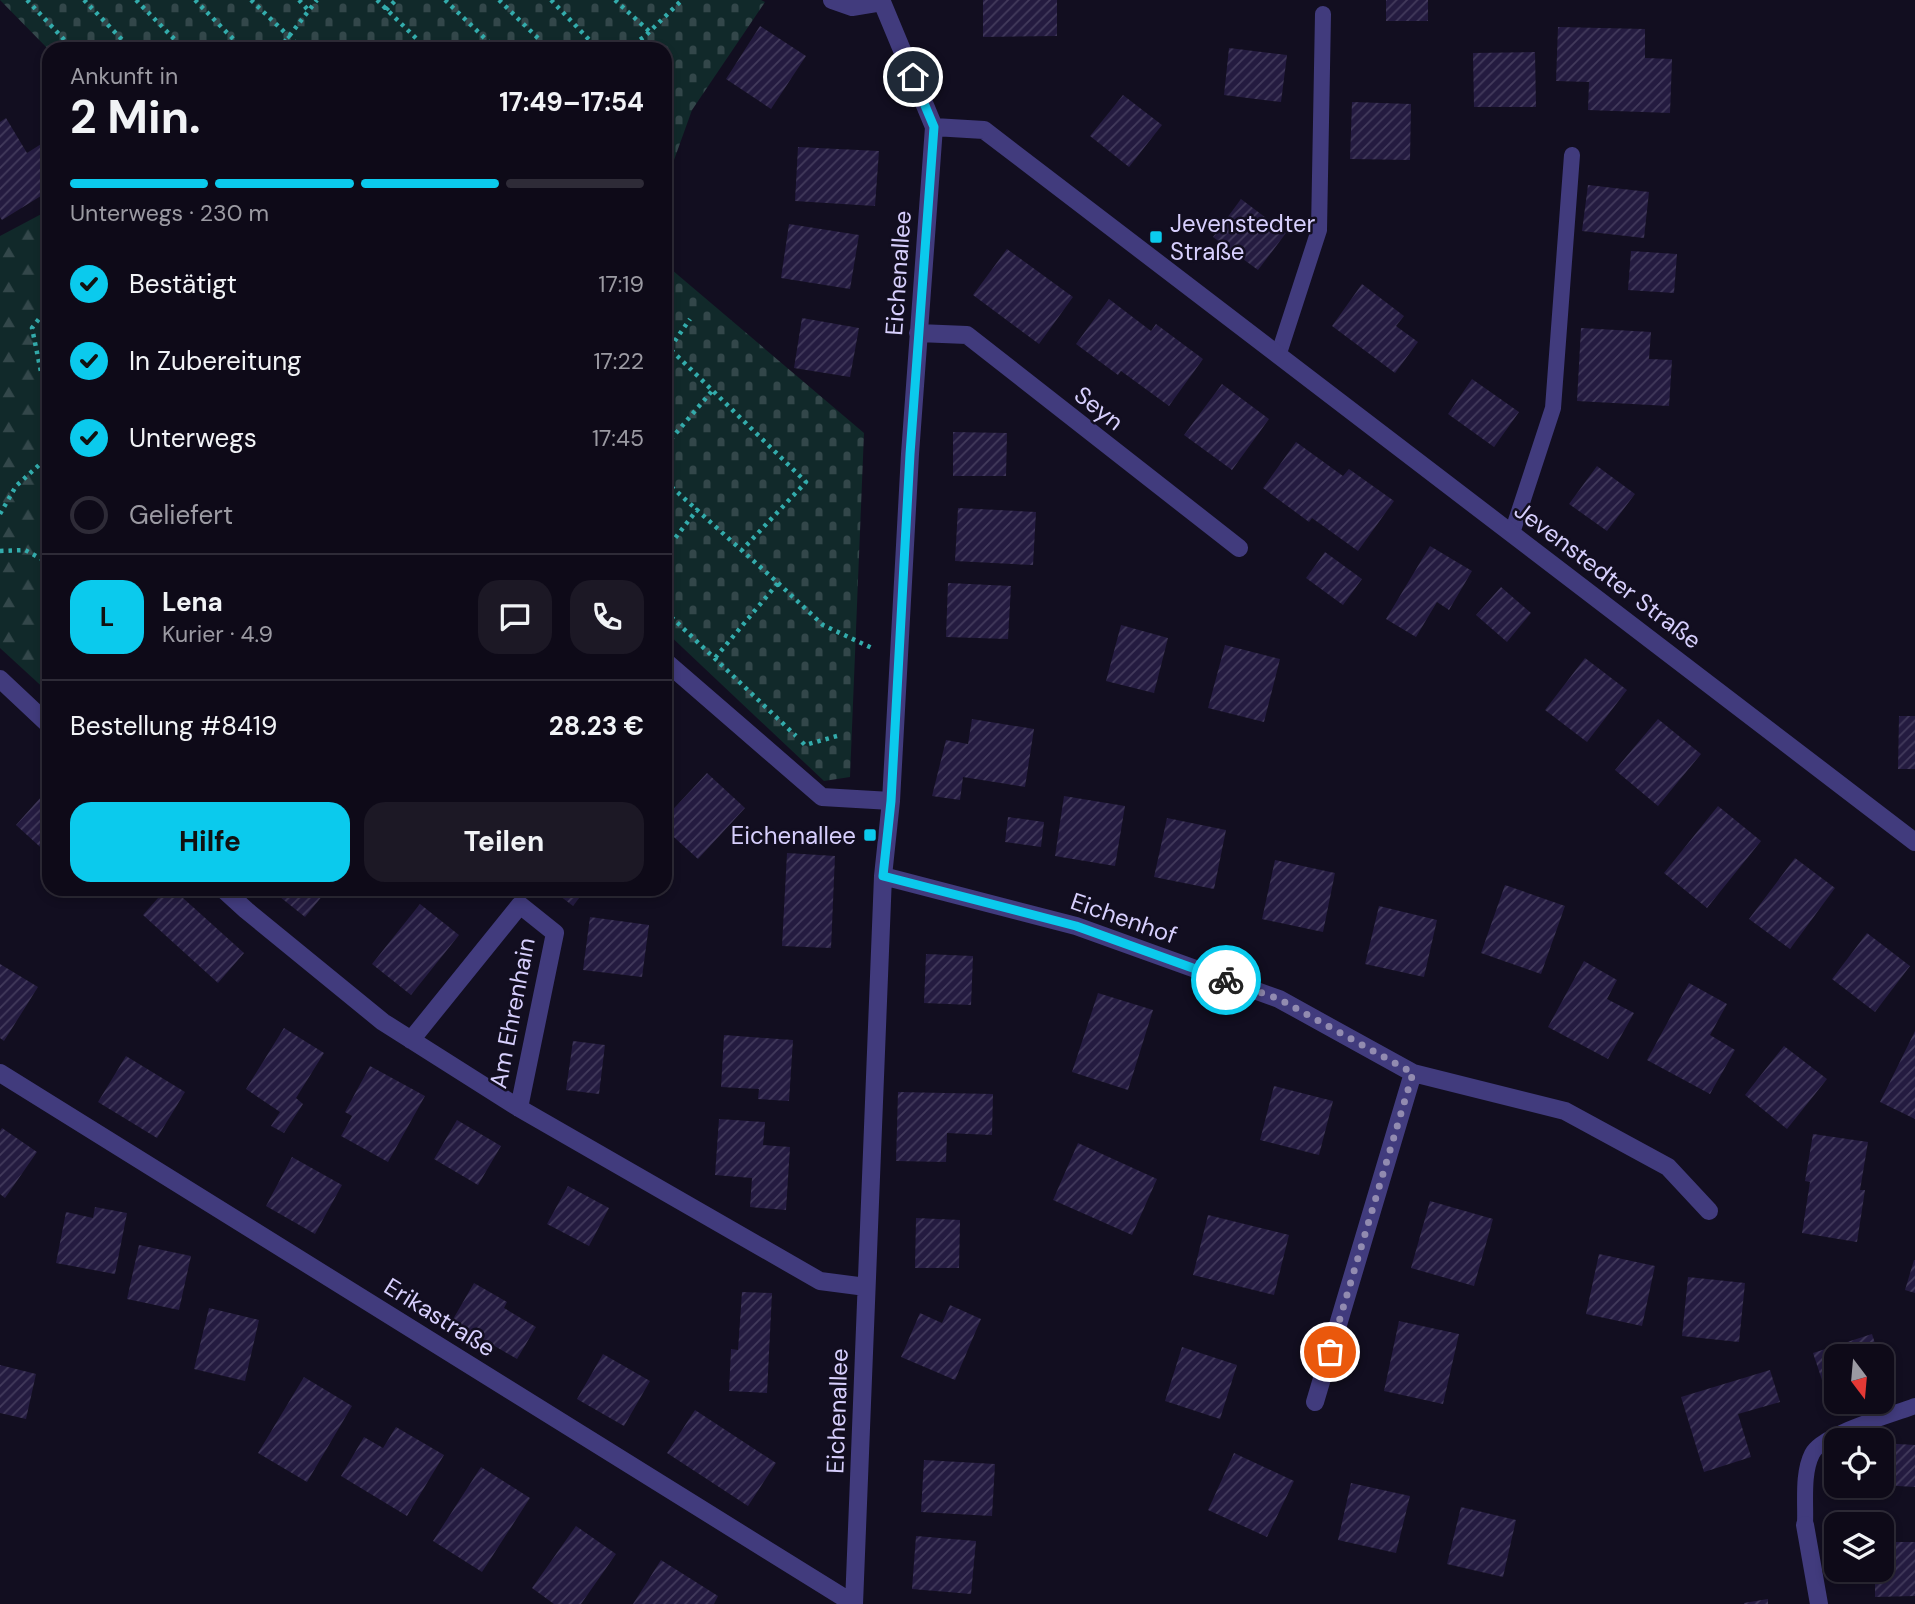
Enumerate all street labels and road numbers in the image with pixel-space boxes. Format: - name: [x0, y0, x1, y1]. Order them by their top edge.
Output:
- street label: Eichenallee: [878, 209, 918, 337]
- street label: Seyn: [1068, 379, 1130, 437]
- street label: Jevenstedter Straße: [1508, 495, 1708, 655]
- street label: Eichenhof: [1067, 885, 1181, 951]
- street label: Am Ehrenhain: [482, 935, 542, 1091]
- street label: Erikastraße: [379, 1271, 501, 1363]
- street label: Eichenallee: [819, 1348, 855, 1474]

